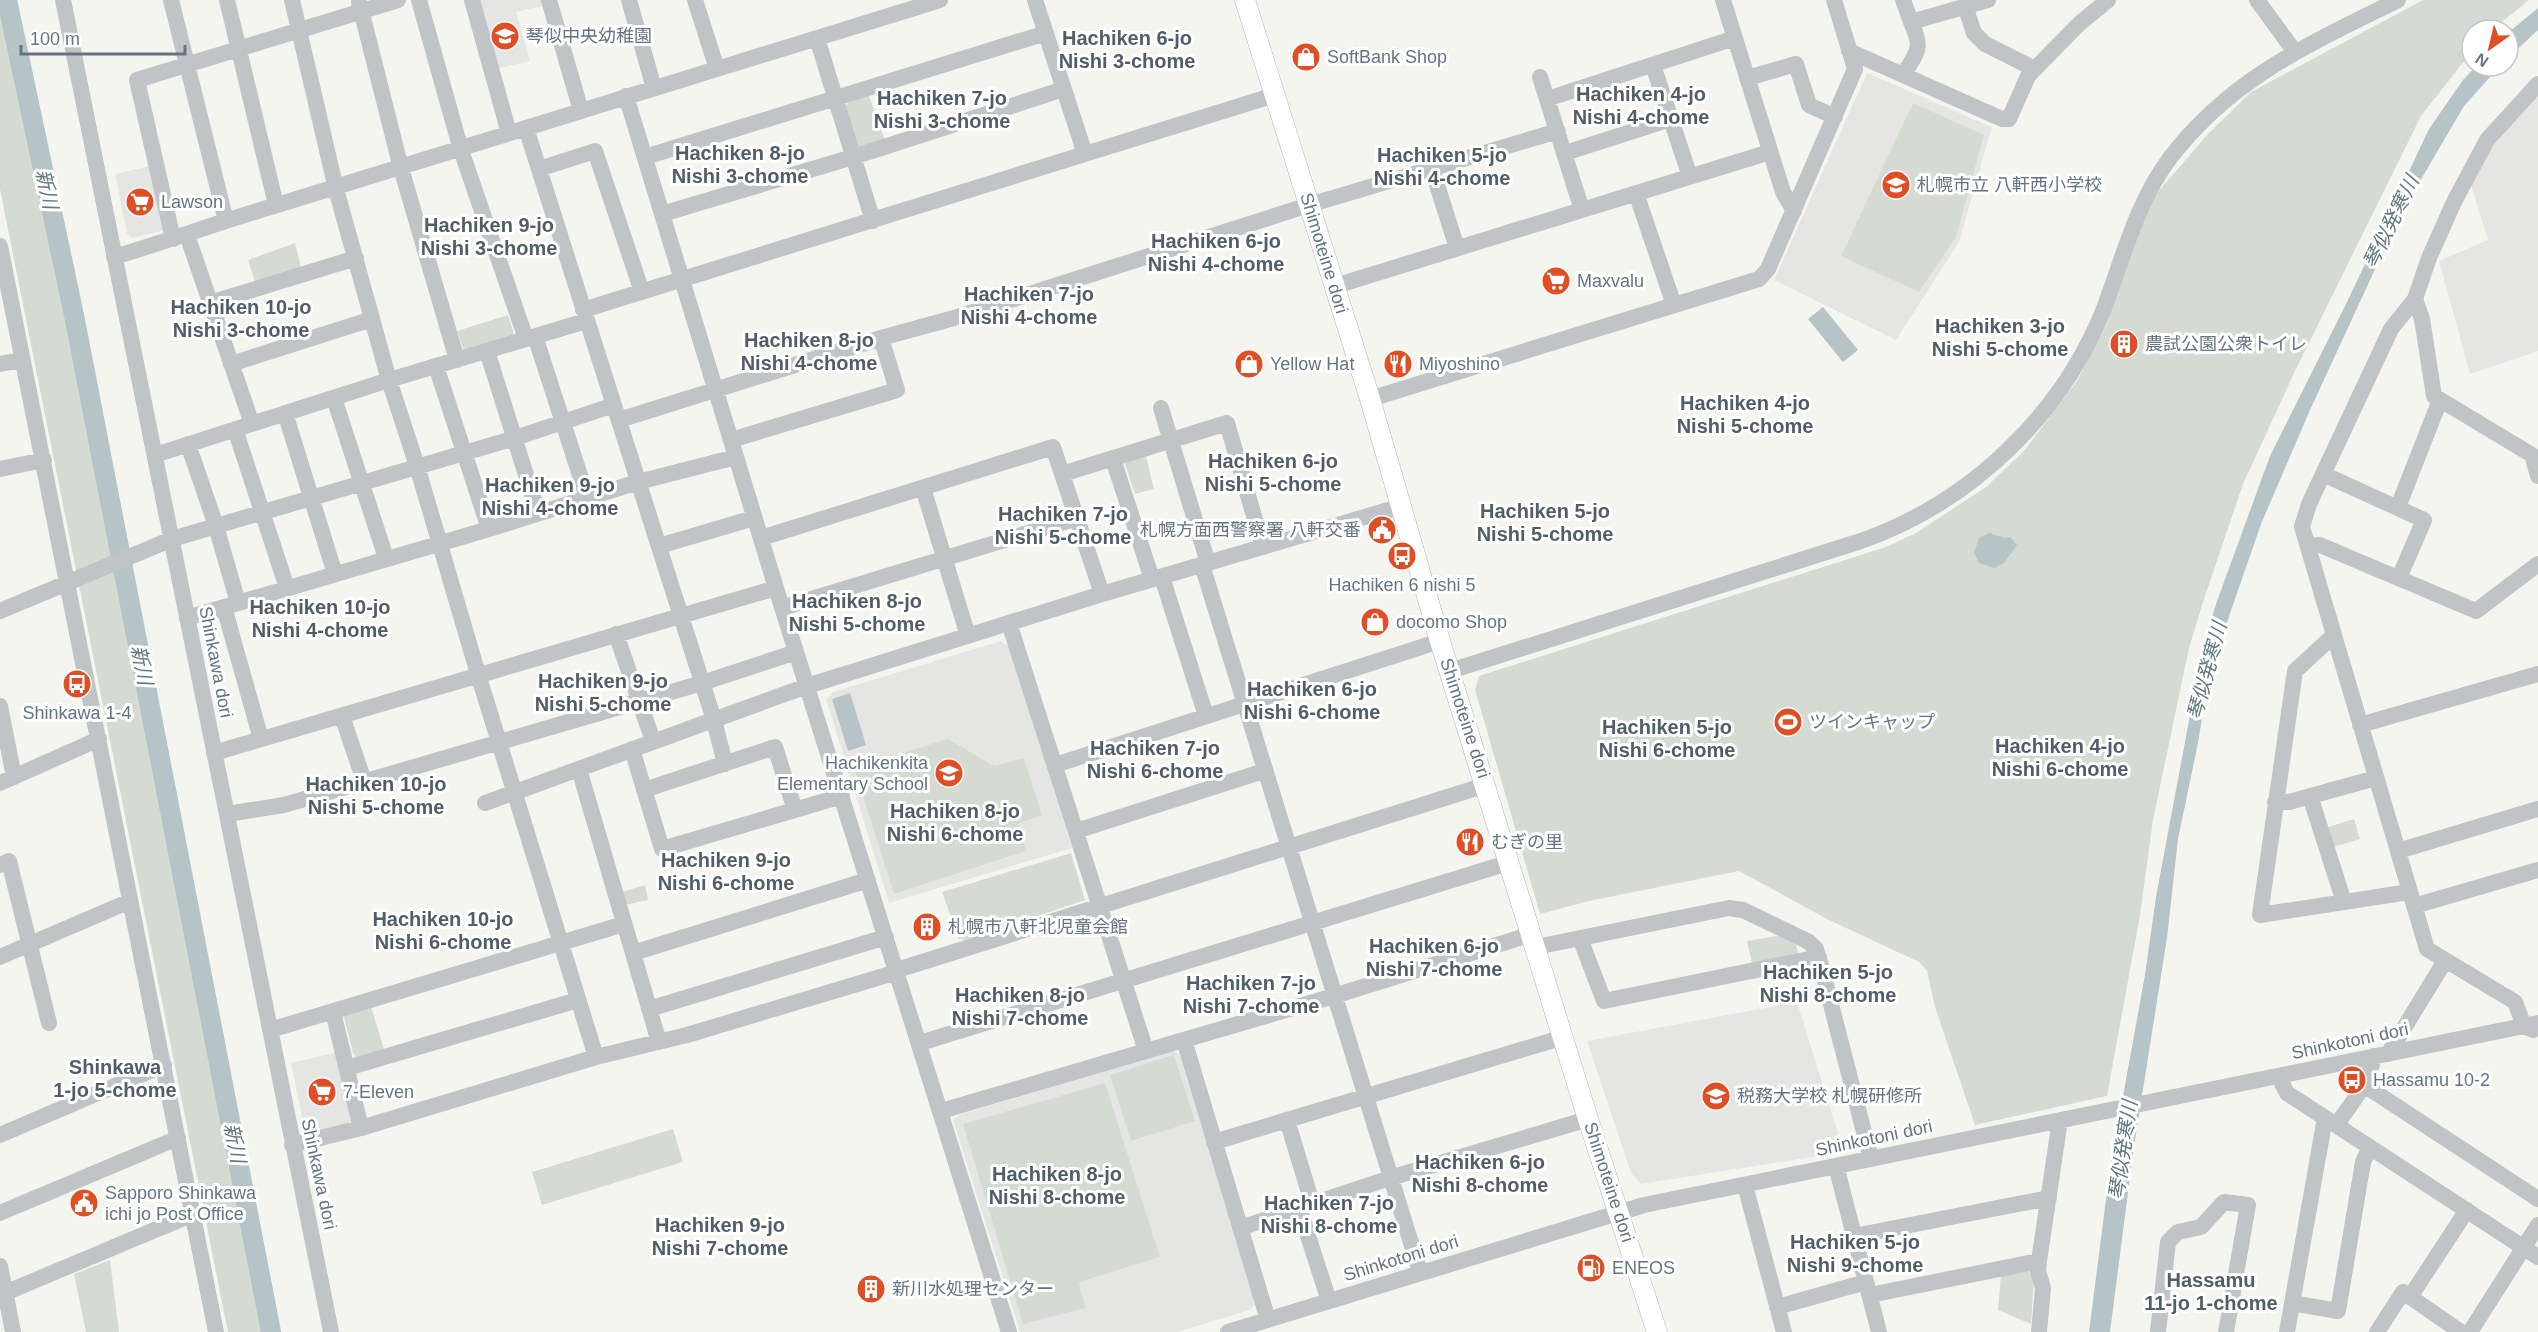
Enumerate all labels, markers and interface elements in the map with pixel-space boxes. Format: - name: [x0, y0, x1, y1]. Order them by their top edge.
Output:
- scale bar: [21, 18, 184, 56]
- north arrow: [2460, 18, 2520, 78]
- school or university icon: 琴似中央幼稚園: [489, 20, 521, 52]
- place label: 琴似中央幼稚園: [526, 26, 652, 46]
- district label: Hachiken 6-jo Nishi 3-chome: [1059, 27, 1195, 72]
- text: 100 m: [30, 29, 80, 49]
- shop icon: SoftBank Shop: [1290, 41, 1322, 73]
- place label: SoftBank Shop: [1327, 47, 1447, 67]
- text: N: [2472, 50, 2491, 70]
- district label: Hachiken 4-jo Nishi 4-chome: [1573, 83, 1709, 128]
- district label: Hachiken 7-jo Nishi 3-chome: [874, 87, 1010, 132]
- district label: Hachiken 8-jo Nishi 3-chome: [672, 142, 808, 187]
- district label: Hachiken 5-jo Nishi 4-chome: [1374, 144, 1510, 189]
- water label: 新川: [32, 167, 62, 213]
- school or university icon: 札幌市立 八軒西小学校: [1880, 169, 1912, 201]
- water label: 琴似発寒川: [2359, 170, 2424, 272]
- place label: 札幌市立 八軒西小学校: [1917, 175, 2102, 195]
- supermarket icon: Lawson: [124, 186, 156, 218]
- street label: Shimoteine dori: [1296, 190, 1352, 316]
- place label: Lawson: [161, 192, 223, 212]
- district label: Hachiken 9-jo Nishi 3-chome: [421, 214, 557, 259]
- district label: Hachiken 6-jo Nishi 4-chome: [1148, 230, 1284, 275]
- supermarket icon: Maxvalu: [1540, 265, 1572, 297]
- place label: Maxvalu: [1577, 271, 1644, 291]
- district label: Hachiken 7-jo Nishi 4-chome: [961, 283, 1097, 328]
- district label: Hachiken 10-jo Nishi 3-chome: [170, 296, 312, 341]
- district label: Hachiken 3-jo Nishi 5-chome: [1932, 315, 2068, 360]
- building icon: 農試公園公衆トイレ: [2108, 328, 2140, 360]
- district label: Hachiken 8-jo Nishi 4-chome: [741, 329, 877, 374]
- place label: 農試公園公衆トイレ: [2145, 334, 2307, 354]
- shop icon: Yellow Hat: [1233, 348, 1265, 380]
- restaurant icon: Miyoshino: [1382, 348, 1414, 380]
- place label: Yellow Hat: [1270, 354, 1354, 374]
- place label: Miyoshino: [1419, 354, 1500, 374]
- district label: Hachiken 4-jo Nishi 5-chome: [1677, 392, 1813, 437]
- district label: Hachiken 6-jo Nishi 5-chome: [1205, 450, 1341, 495]
- district label: Hachiken 9-jo Nishi 4-chome: [482, 474, 618, 519]
- district label: Hachiken 5-jo Nishi 5-chome: [1477, 500, 1613, 545]
- district label: Hachiken 7-jo Nishi 5-chome: [995, 503, 1131, 548]
- public building icon: 札幌方面西警察署 八軒交番: [1366, 514, 1398, 546]
- place label: 札幌方面西警察署 八軒交番: [1140, 520, 1361, 540]
- bus stop icon: Hachiken 6 nishi 5: [1386, 540, 1418, 572]
- place label: Hachiken 6 nishi 5: [1328, 575, 1476, 595]
- district label: Hachiken 8-jo Nishi 5-chome: [789, 590, 925, 635]
- district label: Hachiken 10-jo Nishi 4-chome: [249, 596, 391, 641]
- street label: Shinkawa dori: [195, 605, 237, 719]
- shop icon: docomo Shop: [1359, 606, 1391, 638]
- place label: docomo Shop: [1396, 612, 1507, 632]
- water label: 琴似発寒川: [2183, 618, 2231, 722]
- water label: 新川: [127, 643, 157, 689]
- street label: Shimoteine dori: [1436, 655, 1494, 781]
- bus stop icon: Shinkawa 1-4: [61, 668, 93, 700]
- district label: Hachiken 9-jo Nishi 5-chome: [535, 670, 671, 715]
- district label: Hachiken 6-jo Nishi 6-chome: [1244, 678, 1380, 723]
- place label: Shinkawa 1-4: [22, 703, 132, 723]
- sports icon: ツインキャップ: [1772, 706, 1804, 738]
- place label: ツインキャップ: [1809, 712, 1935, 732]
- district label: Hachiken 5-jo Nishi 6-chome: [1599, 716, 1735, 761]
- district label: Hachiken 4-jo Nishi 6-chome: [1992, 735, 2128, 780]
- district label: Hachiken 7-jo Nishi 6-chome: [1087, 737, 1223, 782]
- place label: Hachikenkita Elementary School: [777, 753, 929, 794]
- school or university icon: Hachikenkita Elementary School: [933, 757, 965, 789]
- district label: Hachiken 10-jo Nishi 5-chome: [305, 773, 447, 818]
- district label: Hachiken 8-jo Nishi 6-chome: [887, 800, 1023, 845]
- restaurant icon: むぎの里: [1454, 826, 1486, 858]
- place label: むぎの里: [1491, 832, 1563, 852]
- district label: Hachiken 9-jo Nishi 6-chome: [658, 849, 794, 894]
- district label: Hachiken 10-jo Nishi 6-chome: [372, 908, 514, 953]
- building icon: 札幌市八軒北児童会館: [911, 911, 943, 943]
- place label: 札幌市八軒北児童会館: [948, 917, 1128, 937]
- district label: Hachiken 6-jo Nishi 7-chome: [1366, 935, 1502, 980]
- district label: Hachiken 5-jo Nishi 8-chome: [1760, 961, 1896, 1006]
- district label: Hachiken 7-jo Nishi 7-chome: [1183, 972, 1319, 1017]
- district label: Hachiken 8-jo Nishi 7-chome: [952, 984, 1088, 1029]
- street label: Shinkotoni dori: [2290, 1019, 2410, 1063]
- district label: Shinkawa 1-jo 5-chome: [53, 1056, 177, 1101]
- bus stop icon: Hassamu 10-2: [2336, 1064, 2368, 1096]
- place label: Hassamu 10-2: [2373, 1070, 2490, 1090]
- supermarket icon: 7-Eleven: [306, 1076, 338, 1108]
- school or university icon: 税務大学校 札幌研修所: [1700, 1080, 1732, 1112]
- place label: 7-Eleven: [343, 1082, 414, 1102]
- place label: 税務大学校 札幌研修所: [1737, 1086, 1922, 1106]
- water label: 琴似発寒川: [2105, 1097, 2141, 1201]
- street label: Shinkotoni dori: [1814, 1116, 1934, 1160]
- street label: Shinkawa dori: [297, 1117, 341, 1231]
- street label: Shimoteine dori: [1580, 1119, 1638, 1245]
- water label: 新川: [220, 1121, 250, 1167]
- district label: Hachiken 6-jo Nishi 8-chome: [1412, 1151, 1548, 1196]
- district label: Hachiken 8-jo Nishi 8-chome: [989, 1163, 1125, 1208]
- place label: Sapporo Shinkawa ichi jo Post Office: [105, 1183, 257, 1224]
- public building icon: Sapporo Shinkawa ichi jo Post Office: [68, 1187, 100, 1219]
- district label: Hachiken 7-jo Nishi 8-chome: [1261, 1192, 1397, 1237]
- district label: Hachiken 9-jo Nishi 7-chome: [652, 1214, 788, 1259]
- street label: Shinkotoni dori: [1341, 1231, 1461, 1285]
- district label: Hachiken 5-jo Nishi 9-chome: [1787, 1231, 1923, 1276]
- fuel station icon: ENEOS: [1575, 1252, 1607, 1284]
- place label: ENEOS: [1612, 1258, 1675, 1278]
- district label: Hassamu 11-jo 1-chome: [2144, 1269, 2278, 1314]
- building icon: 新川水処理センター: [855, 1273, 887, 1305]
- place label: 新川水処理センター: [892, 1279, 1054, 1299]

